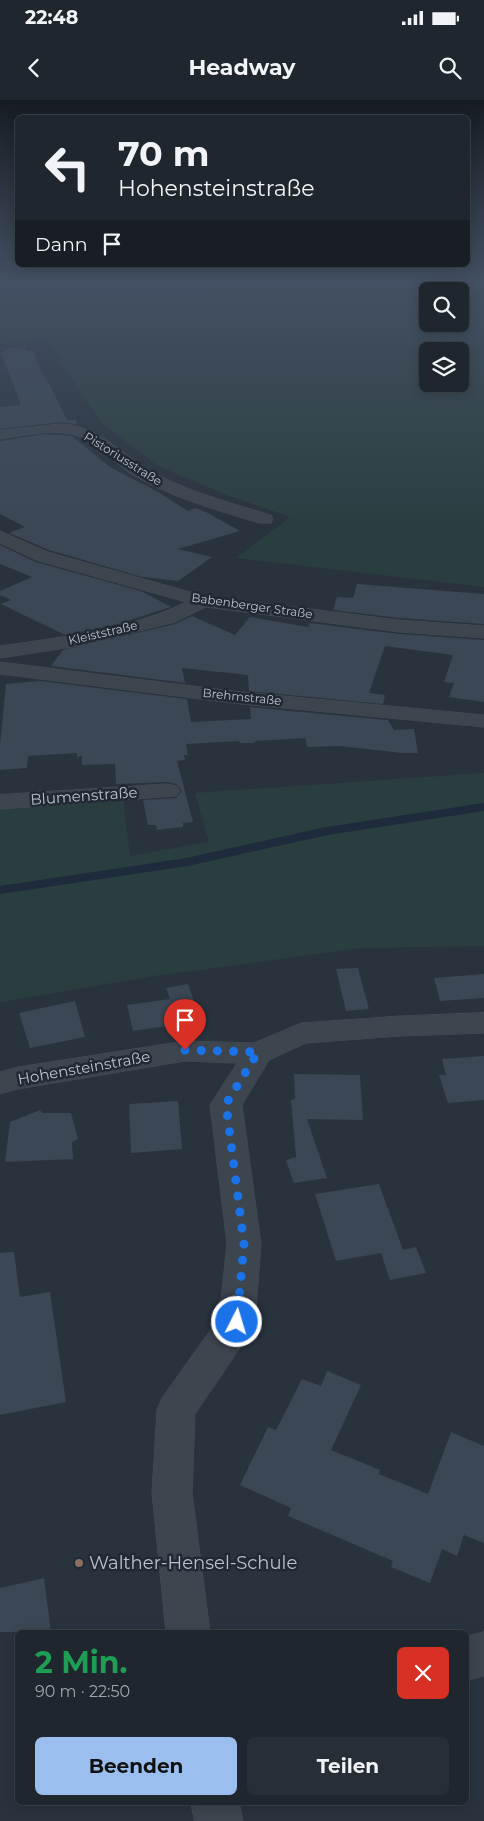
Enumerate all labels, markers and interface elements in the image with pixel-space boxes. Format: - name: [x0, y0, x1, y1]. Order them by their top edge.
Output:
- text: 22:48: [25, 6, 78, 29]
- icon: back: [20, 54, 48, 82]
- text: Headway: [189, 54, 295, 81]
- icon: search: [436, 54, 464, 82]
- text: 70 m: [118, 132, 209, 175]
- icon: left: [35, 135, 100, 200]
- text: Hohensteinstraße: [118, 175, 315, 202]
- icon: arrive: [98, 230, 126, 258]
- text: Dann: [35, 233, 88, 256]
- map controls: [419, 282, 469, 392]
- button: search: [419, 282, 469, 332]
- button: layers: [419, 342, 469, 392]
- street label: Pistoriusstraße: [81, 429, 165, 489]
- street label: Babenberger Straße: [191, 590, 314, 621]
- street label: Kleiststraße: [67, 617, 139, 648]
- street label: Brehmstraße: [202, 685, 282, 708]
- street label: Blumenstraße: [30, 782, 138, 809]
- pin: [164, 999, 206, 1050]
- icon: arrive: [171, 1006, 199, 1034]
- street label: Hohensteinstraße: [16, 1047, 152, 1089]
- position arrow: [210, 1295, 262, 1347]
- place label: Walther-Hensel-Schule: [89, 1552, 297, 1574]
- marker: Walther-Hensel-Schule: [73, 1557, 85, 1569]
- text: 2 Min.: [35, 1644, 127, 1681]
- button: close: [397, 1647, 449, 1699]
- text: 90 m · 22:50: [35, 1682, 130, 1701]
- button: Beenden: [35, 1737, 237, 1795]
- button: Teilen: [247, 1737, 449, 1795]

